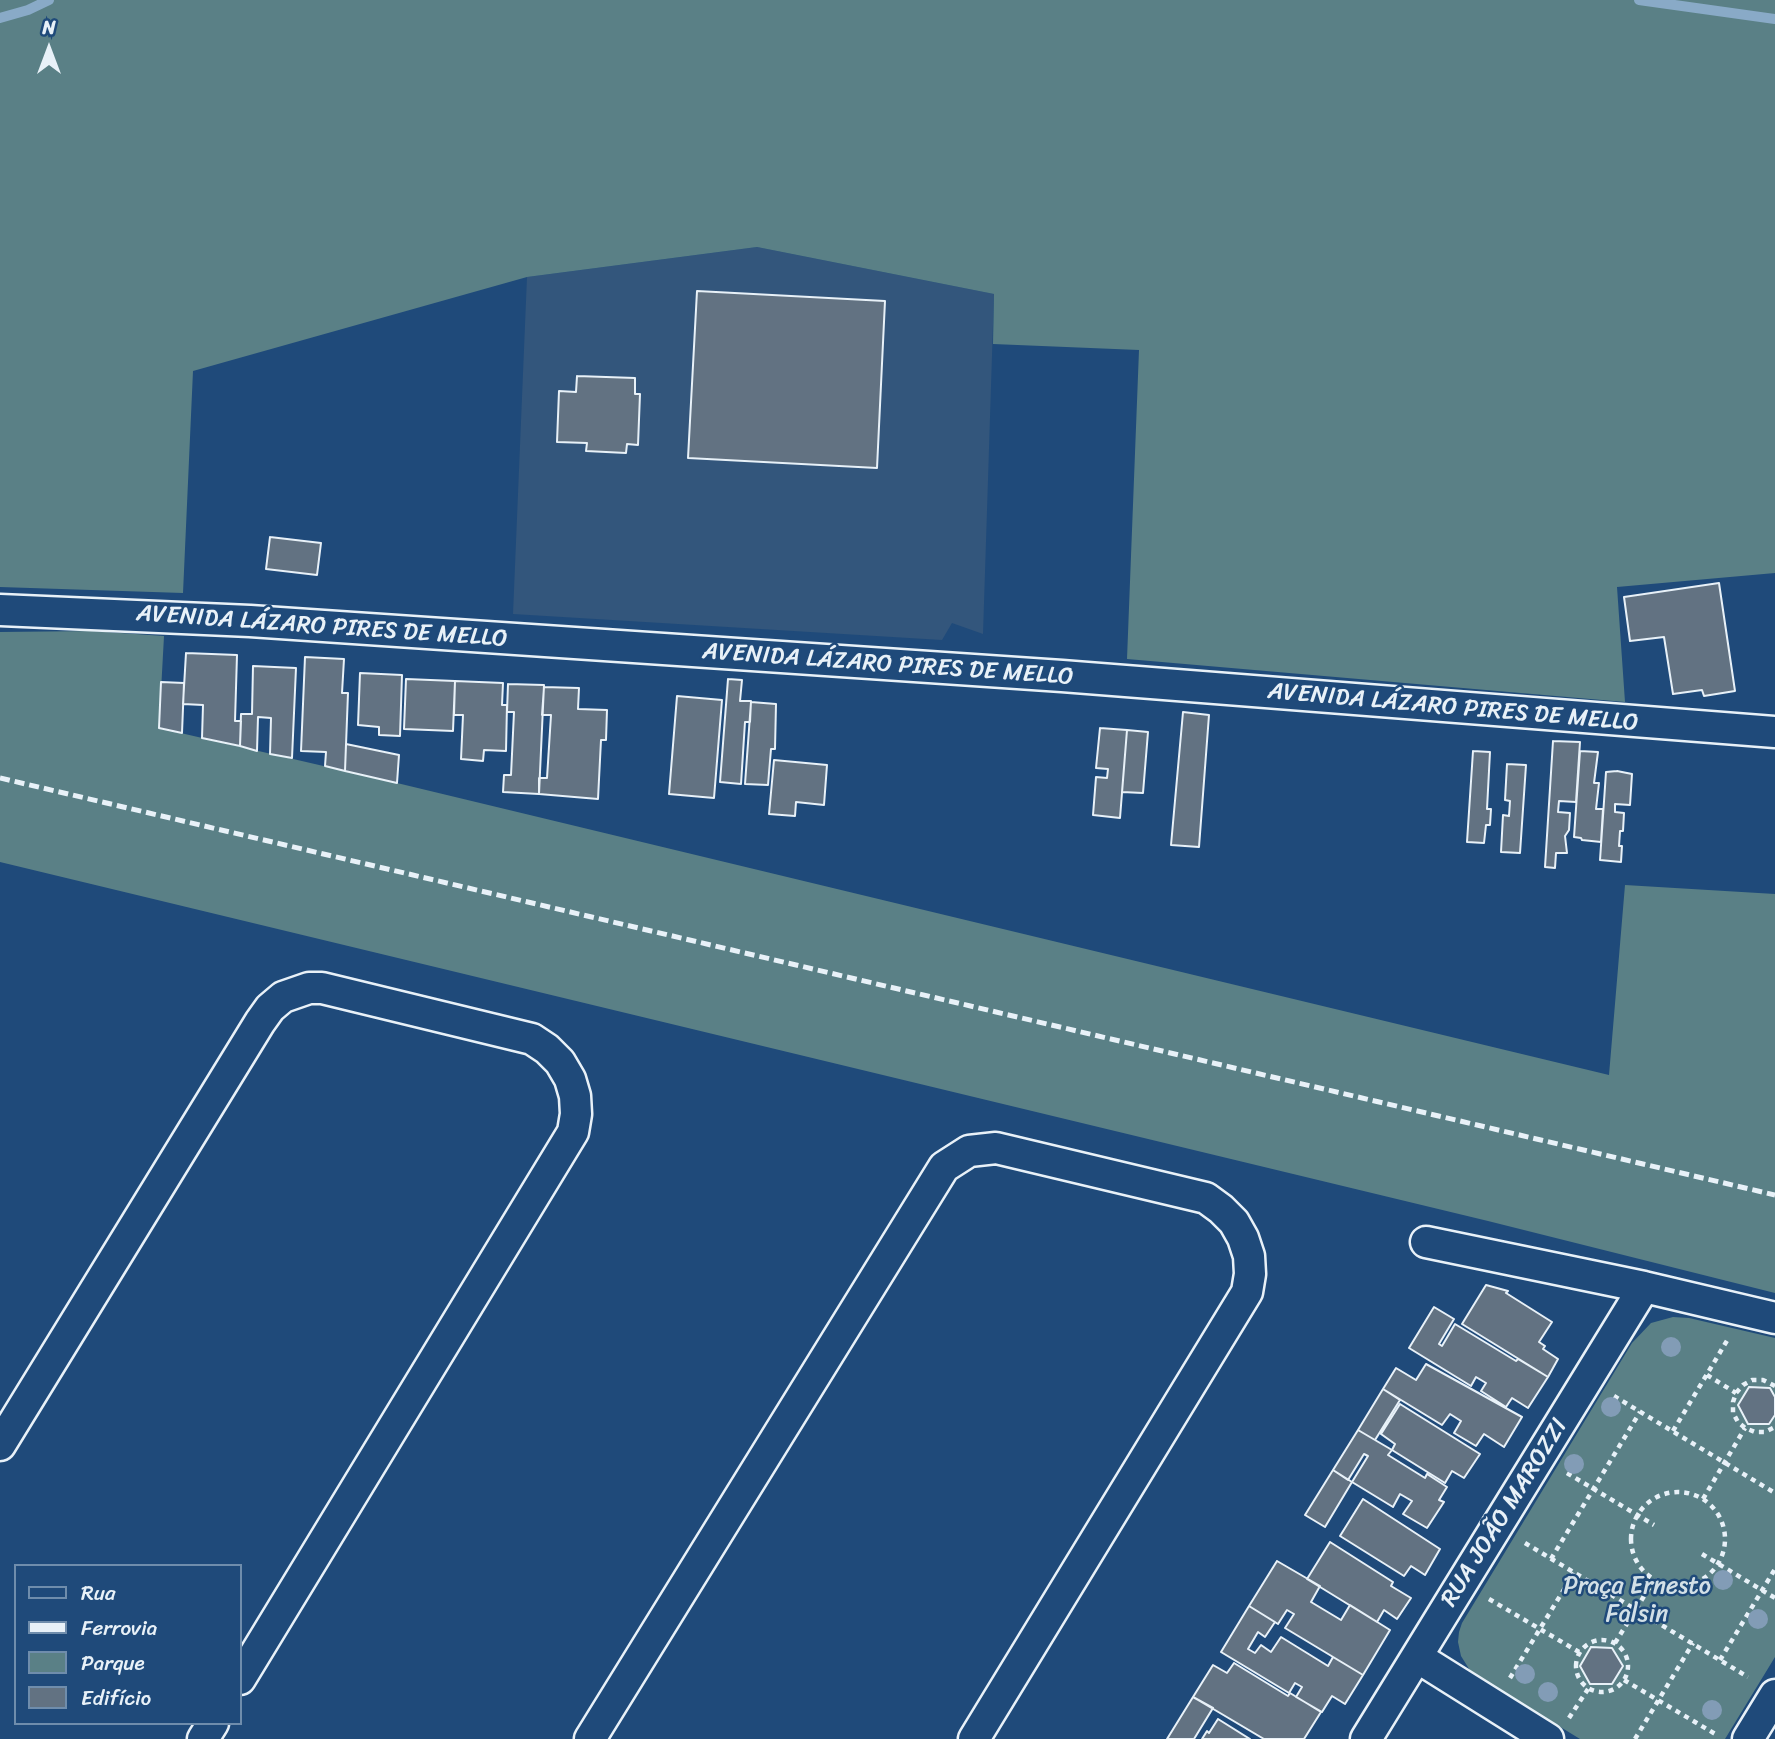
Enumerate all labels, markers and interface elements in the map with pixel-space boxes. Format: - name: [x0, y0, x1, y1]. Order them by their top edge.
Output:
- text: N: [42, 11, 56, 44]
- north arrow: [14, 14, 84, 84]
- street label: AVENIDA LÁZARO PIRES DE MELLO: [135, 600, 509, 654]
- street label: AVENIDA LÁZARO PIRES DE MELLO: [701, 638, 1075, 692]
- street label: AVENIDA LÁZARO PIRES DE MELLO: [1266, 677, 1640, 739]
- street label: RUA JOÃO MAROZZI: [1435, 1414, 1575, 1612]
- legend: [14, 1564, 242, 1725]
- park label: Praça Ernesto Falsin: [1563, 1573, 1711, 1629]
- text: Rua: [81, 1574, 116, 1612]
- text: Ferrovia: [81, 1609, 157, 1647]
- text: Parque: [81, 1644, 145, 1682]
- text: Edifício: [81, 1679, 151, 1717]

